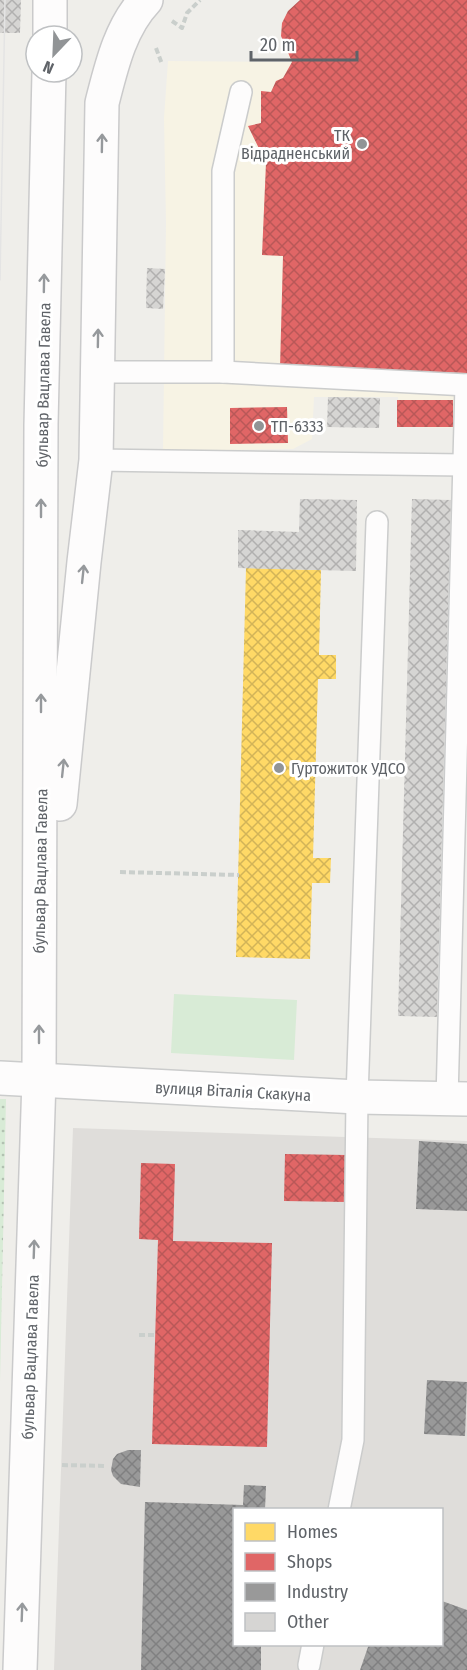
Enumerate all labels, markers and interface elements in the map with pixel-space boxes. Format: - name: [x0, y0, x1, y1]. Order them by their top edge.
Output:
- north arrow: [24, 24, 84, 84]
- scale bar: [251, 24, 358, 62]
- text: 20 m: [260, 34, 295, 56]
- text: N: [40, 57, 56, 78]
- place label: ТК Відрадненський: [241, 126, 350, 163]
- one-way arrow: [96, 134, 108, 154]
- marker: ТК Відрадненський: [355, 137, 369, 151]
- one-way arrow: [39, 273, 50, 293]
- street label: бульвар Вацлава Гавела: [33, 302, 54, 468]
- one-way arrow: [93, 329, 104, 349]
- place label: ТП-6333: [271, 417, 323, 436]
- marker: ТП-6333: [252, 419, 266, 433]
- one-way arrow: [35, 498, 47, 518]
- one-way arrow: [77, 565, 88, 585]
- one-way arrow: [35, 693, 47, 713]
- one-way arrow: [58, 759, 69, 779]
- place label: Гуртожиток УДСО: [291, 759, 406, 778]
- marker: Гуртожиток УДСО: [272, 761, 286, 775]
- street label: бульвар Вацлава Гавела: [30, 788, 51, 954]
- one-way arrow: [33, 1024, 45, 1044]
- street label: вулиця Віталія Скакуна: [154, 1078, 312, 1105]
- one-way arrow: [28, 1239, 39, 1259]
- street label: бульвар Вацлава Гавела: [18, 1274, 43, 1440]
- legend: [233, 1508, 443, 1646]
- text: Homes: [287, 1521, 338, 1543]
- text: Shops: [287, 1551, 332, 1573]
- text: Industry: [287, 1581, 348, 1603]
- one-way arrow: [17, 1602, 28, 1622]
- text: Other: [287, 1611, 330, 1633]

